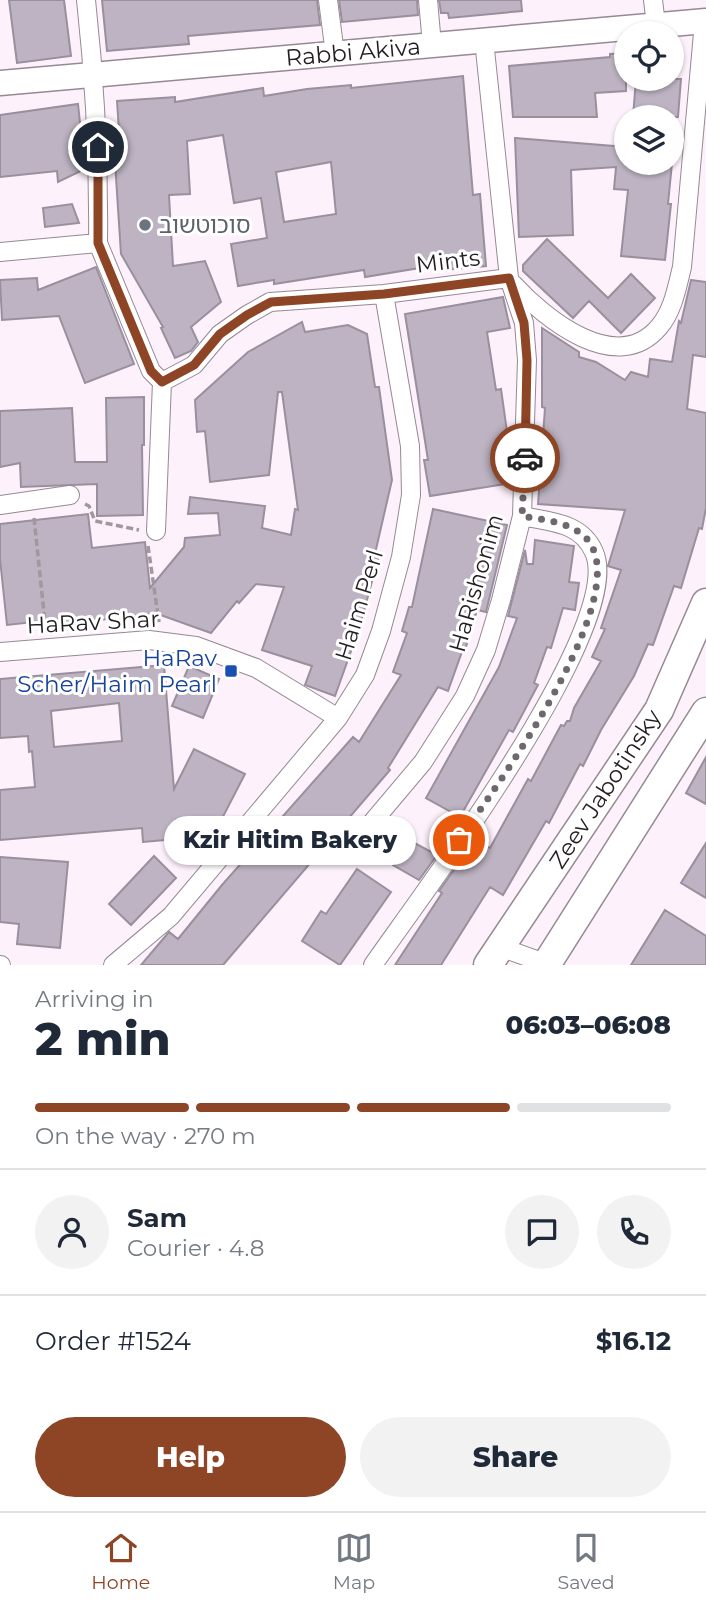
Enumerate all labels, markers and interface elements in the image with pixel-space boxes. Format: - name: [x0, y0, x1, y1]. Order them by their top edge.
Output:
- map controls: [614, 21, 684, 175]
- button: locate: [614, 21, 684, 91]
- street label: Rabbi Akiva: [284, 32, 422, 72]
- button: layers: [614, 105, 684, 175]
- pin: [68, 117, 128, 177]
- icon: home: [79, 128, 117, 166]
- place label: סוכוטשוב: [159, 211, 250, 239]
- marker: סוכוטשוב: [137, 217, 153, 233]
- street label: Mints: [414, 243, 482, 279]
- courier: [490, 423, 560, 493]
- icon: car: [506, 439, 544, 477]
- street label: HaRishonim: [443, 511, 509, 655]
- street label: Haim Perl: [329, 546, 389, 664]
- street label: HaRav Shar: [26, 605, 160, 639]
- place label: HaRav Scher/Haim Pearl: [17, 644, 218, 698]
- marker: HaRav Scher/Haim Pearl: [223, 663, 239, 679]
- street label: Zeev Jabotinsky: [543, 704, 667, 874]
- pin: [429, 810, 489, 870]
- callout: Kzir Hitim Bakery: [165, 816, 417, 864]
- icon: bag: [440, 821, 478, 859]
- text: Kzir Hitim Bakery: [183, 826, 397, 854]
- text: Arriving in: [35, 985, 154, 1013]
- text: 06:03–06:08: [505, 1009, 671, 1041]
- text: 2 min: [35, 1010, 170, 1067]
- text: On the way · 270 m: [35, 1122, 256, 1150]
- button: person: [35, 1195, 109, 1269]
- button: chat: [505, 1195, 579, 1269]
- button: phone: [597, 1195, 671, 1269]
- text: Sam: [127, 1202, 187, 1234]
- text: Courier · 4.8: [127, 1234, 264, 1262]
- text: Order #1524: [35, 1325, 191, 1357]
- text: $16.12: [596, 1325, 671, 1357]
- button: Help: [35, 1417, 346, 1497]
- button: Share: [360, 1417, 671, 1497]
- tab: Home: [91, 1529, 150, 1594]
- tab: Map: [333, 1529, 375, 1594]
- tab: Saved: [558, 1529, 615, 1594]

